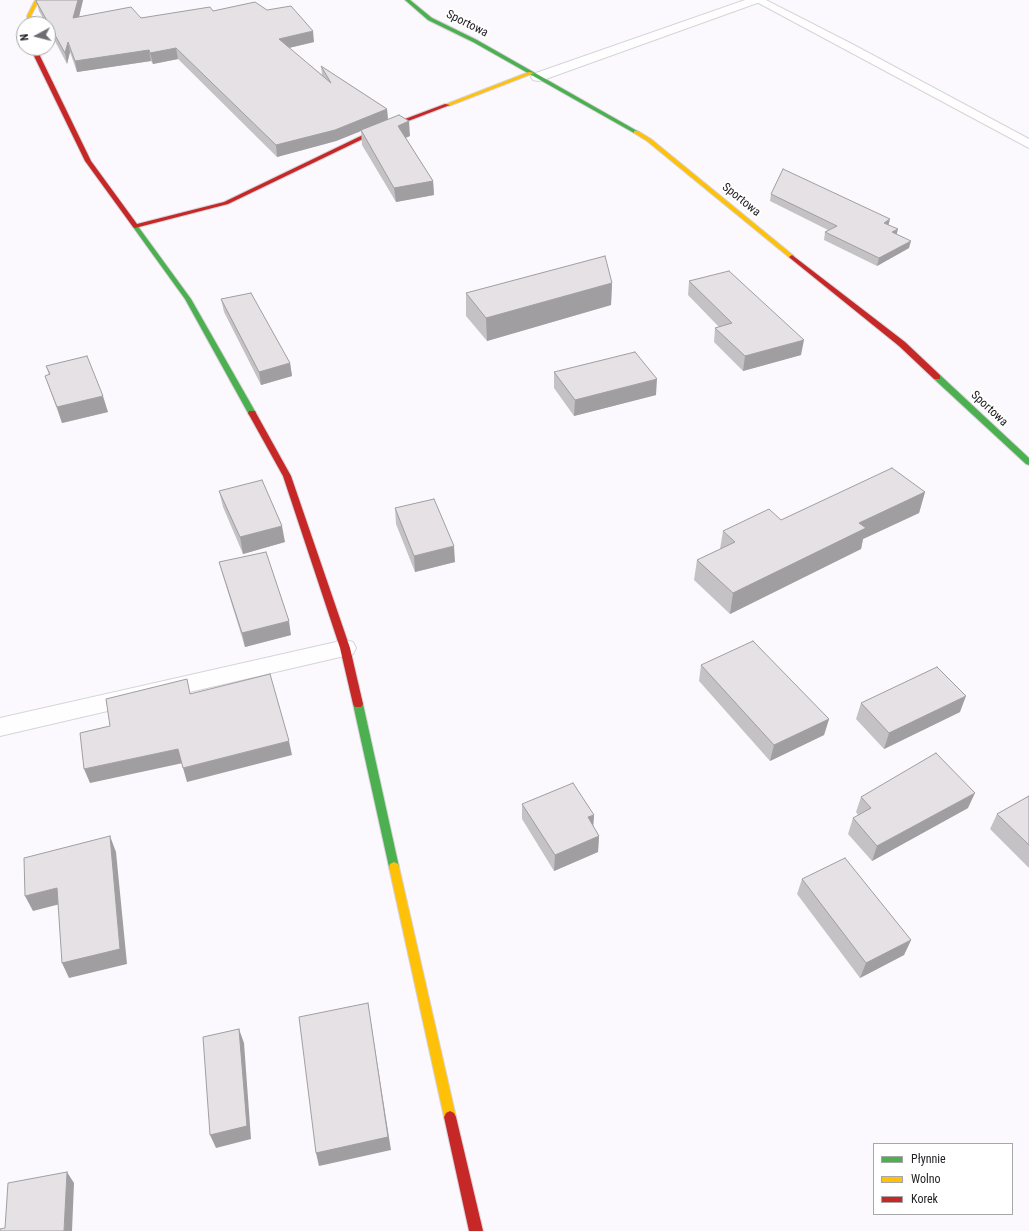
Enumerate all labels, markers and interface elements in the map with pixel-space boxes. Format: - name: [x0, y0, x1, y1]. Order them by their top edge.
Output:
- street label: Sportowa: [444, 7, 490, 41]
- north arrow: [16, 16, 56, 56]
- text: N: [18, 33, 31, 42]
- street label: Sportowa: [719, 180, 763, 220]
- street label: Sportowa: [968, 388, 1010, 430]
- legend: [873, 1143, 1013, 1215]
- text: Płynnie: [911, 1152, 946, 1166]
- text: Wolno: [911, 1172, 941, 1186]
- text: Korek: [911, 1192, 938, 1206]

